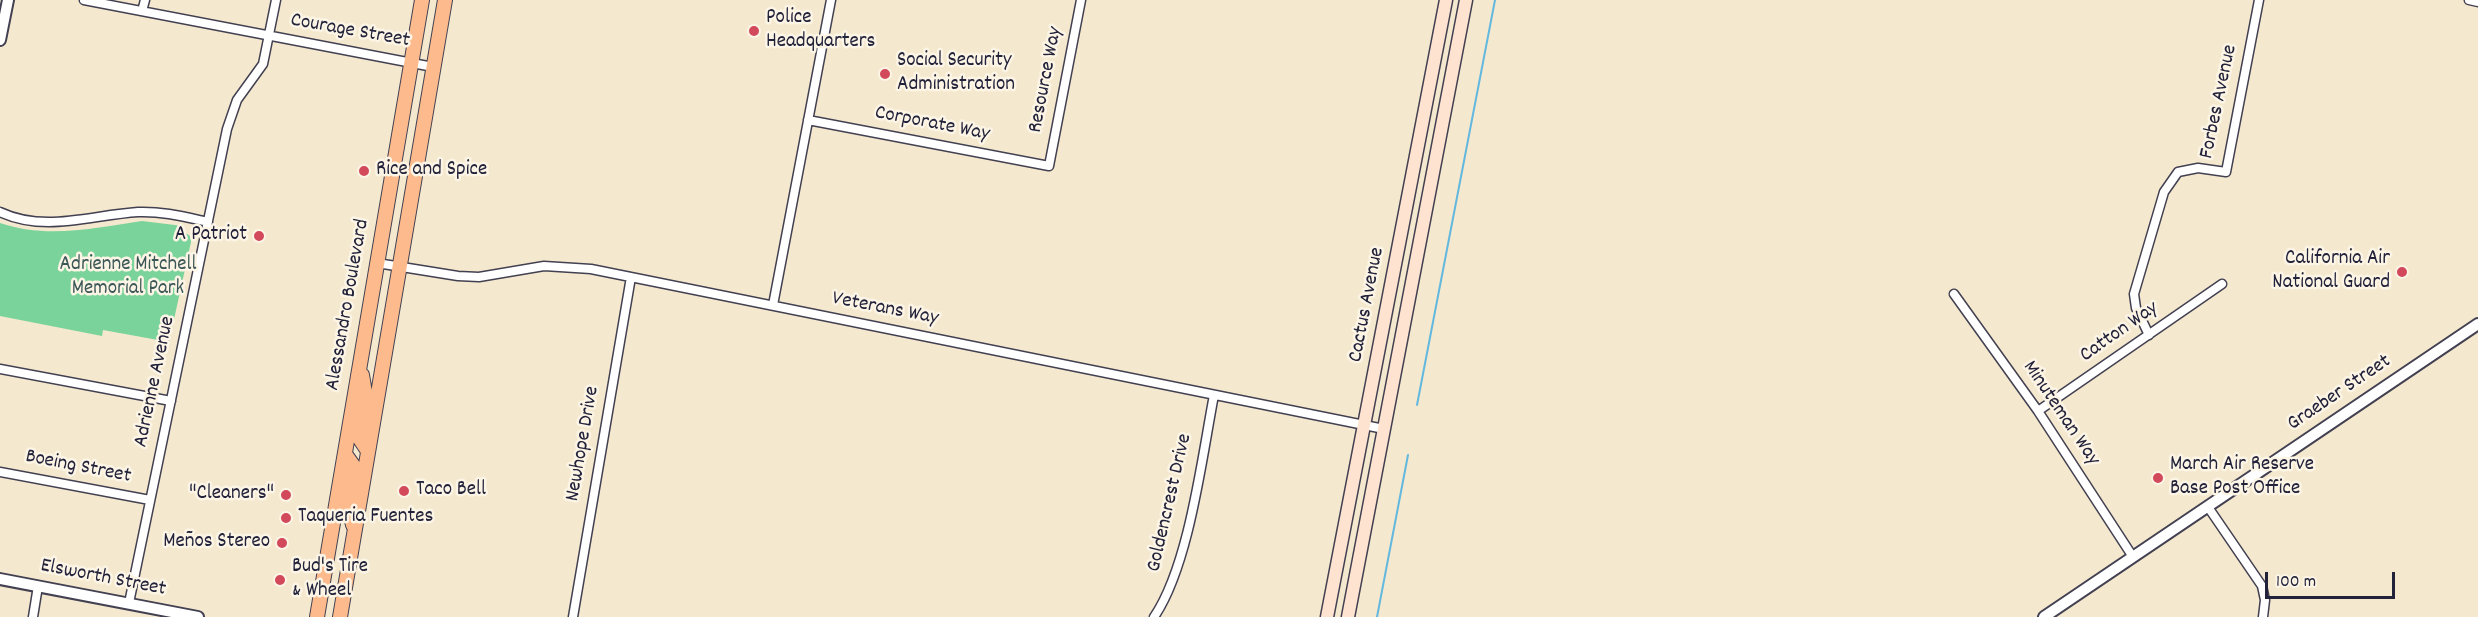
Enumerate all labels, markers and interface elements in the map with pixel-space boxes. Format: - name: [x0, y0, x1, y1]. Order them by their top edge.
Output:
- place label: Police Headquarters: [766, 6, 875, 56]
- street label: Courage Street: [288, 9, 412, 55]
- marker: Police Headquarters: [747, 24, 761, 38]
- street label: Resource Way: [1024, 25, 1070, 135]
- street label: Forbes Avenue: [2196, 43, 2244, 161]
- place label: Social Security Administration: [897, 49, 1015, 99]
- marker: Social Security Administration: [878, 67, 892, 81]
- street label: Corporate Way: [872, 102, 992, 148]
- place label: Rice and Spice: [376, 158, 487, 184]
- marker: Rice and Spice: [357, 164, 371, 178]
- street label: Alessandro Boulevard: [322, 217, 376, 393]
- place label: A Patriot: [175, 223, 247, 249]
- marker: A Patriot: [252, 229, 266, 243]
- street label: Cactus Avenue: [1345, 245, 1391, 365]
- place label: California Air National Guard: [2272, 247, 2390, 297]
- park label: Adrienne Mitchell Memorial Park: [60, 253, 196, 303]
- marker: California Air National Guard: [2395, 265, 2409, 279]
- street label: Veterans Way: [830, 287, 940, 333]
- street label: Catton Way: [2076, 297, 2164, 369]
- street label: Adrienne Avenue: [130, 314, 182, 450]
- street label: Graeber Street: [2283, 350, 2397, 438]
- street label: Minuteman Way: [2016, 357, 2104, 471]
- street label: Newhope Drive: [561, 385, 607, 503]
- street label: Goldencrest Drive: [1143, 431, 1199, 575]
- street label: Boeing Street: [23, 445, 133, 491]
- place label: March Air Reserve Base Post Office: [2170, 453, 2314, 503]
- marker: March Air Reserve Base Post Office: [2151, 471, 2165, 485]
- place label: Taco Bell: [416, 478, 486, 504]
- place label: "Cleaners": [189, 482, 274, 508]
- marker: Taco Bell: [397, 484, 411, 498]
- marker: "Cleaners": [279, 488, 293, 502]
- place label: Taqueria Fuentes: [298, 505, 433, 531]
- marker: Taqueria Fuentes: [279, 511, 293, 525]
- place label: Meños Stereo: [163, 530, 270, 556]
- marker: Meños Stereo: [275, 536, 289, 550]
- street label: Elsworth Street: [38, 554, 168, 604]
- place label: Bud's Tire & Wheel: [292, 555, 368, 605]
- scale bar: [2268, 560, 2398, 598]
- text: 100 m: [2276, 570, 2316, 595]
- marker: Bud's Tire & Wheel: [273, 573, 287, 587]

